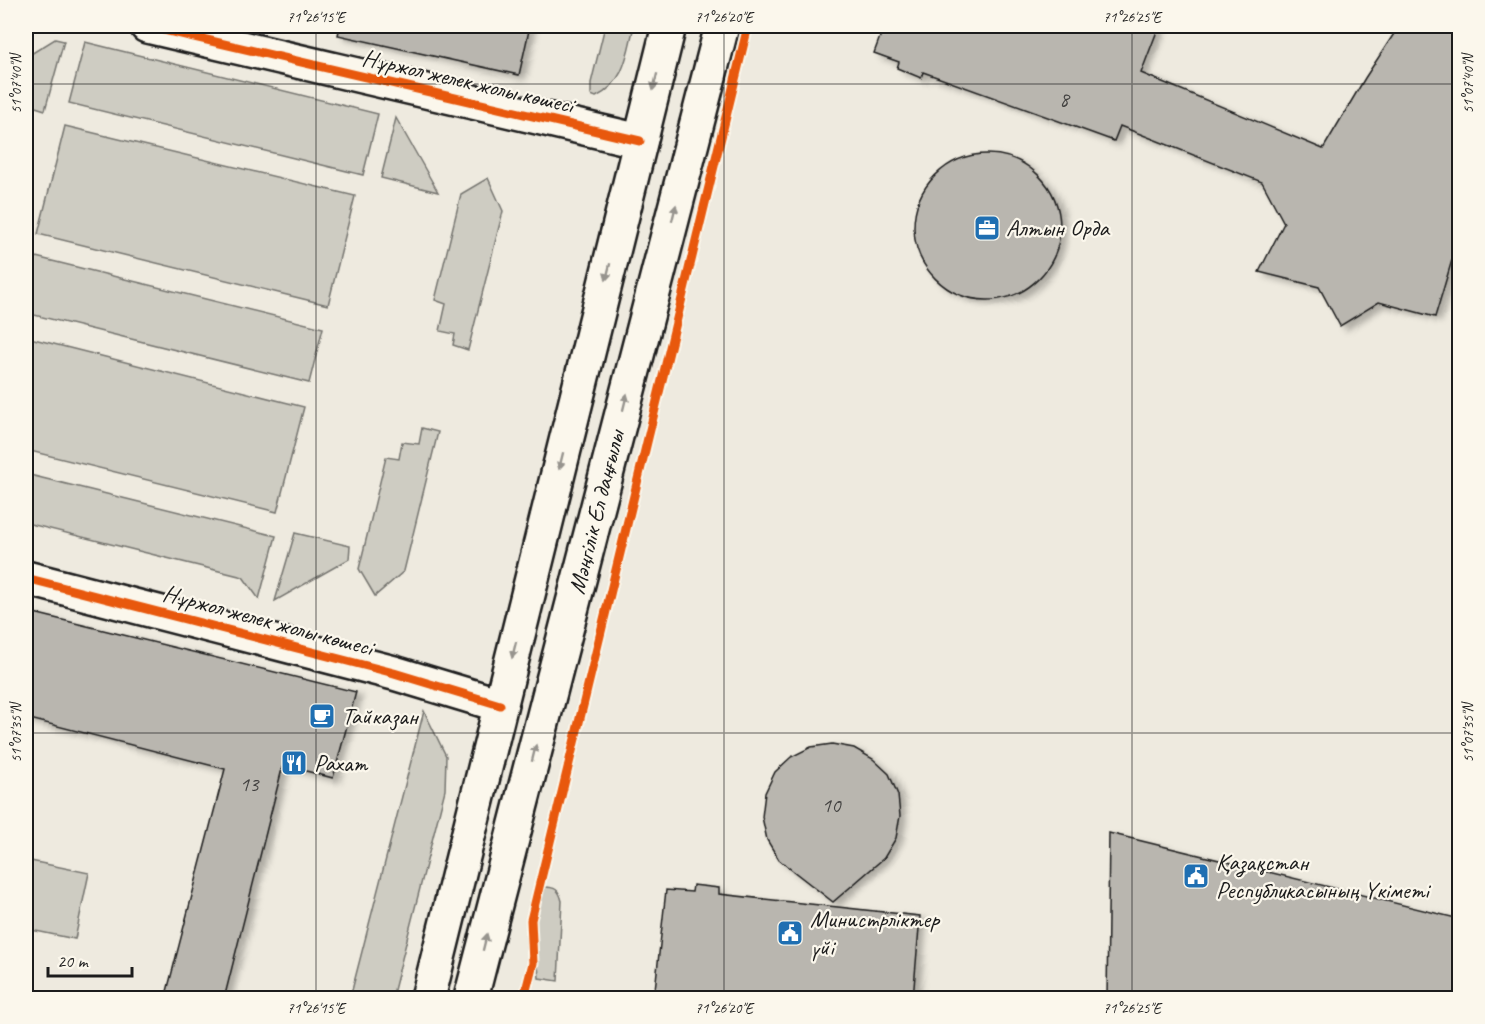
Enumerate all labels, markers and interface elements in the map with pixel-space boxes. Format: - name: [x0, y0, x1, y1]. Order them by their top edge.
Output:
- text: 71°26'15"E: [287, 8, 347, 27]
- text: 71°26'20"E: [695, 8, 755, 27]
- text: 71°26'25"E: [1103, 8, 1163, 27]
- street label: Нұржол желек жолы көшесі: [359, 42, 579, 120]
- text: 51°07'40"N: [7, 51, 26, 114]
- text: 51°07'40"N: [1459, 51, 1478, 114]
- one-way arrow: [649, 73, 659, 91]
- house number: 8: [1059, 86, 1071, 112]
- one-way arrow: [669, 204, 679, 222]
- office icon: Алтын Орда: [972, 213, 1002, 243]
- place label: Алтын Орда: [1006, 213, 1110, 243]
- one-way arrow: [602, 262, 612, 281]
- one-way arrow: [621, 392, 630, 410]
- street label: Мәңгілік Ел даңғылы: [561, 425, 631, 597]
- one-way arrow: [555, 452, 565, 470]
- street label: Нұржол желек жолы көшесі: [160, 578, 379, 663]
- one-way arrow: [509, 641, 519, 659]
- text: 51°07'35"N: [7, 700, 26, 763]
- text: 51°07'35"N: [1459, 700, 1478, 763]
- cafe icon: Тайказан: [307, 701, 337, 731]
- place label: Тайказан: [342, 701, 420, 731]
- one-way arrow: [530, 744, 540, 762]
- restaurant icon: Рахат: [279, 748, 309, 778]
- place label: Рахат: [314, 748, 368, 778]
- house number: 13: [240, 771, 260, 797]
- house number: 10: [822, 792, 842, 818]
- place label: Қазақстан Республикасының Үкіметі: [1216, 847, 1431, 905]
- public building icon: Қазақстан Республикасының Үкіметі: [1181, 861, 1211, 891]
- place label: Министрліктер үйі: [810, 904, 941, 962]
- public building icon: Министрліктер үйі: [775, 918, 805, 948]
- one-way arrow: [481, 933, 491, 951]
- scale bar: [48, 940, 132, 978]
- text: 20 m: [57, 950, 90, 972]
- text: 71°26'15"E: [287, 999, 347, 1018]
- text: 71°26'20"E: [695, 999, 755, 1018]
- text: 71°26'25"E: [1103, 999, 1163, 1018]

